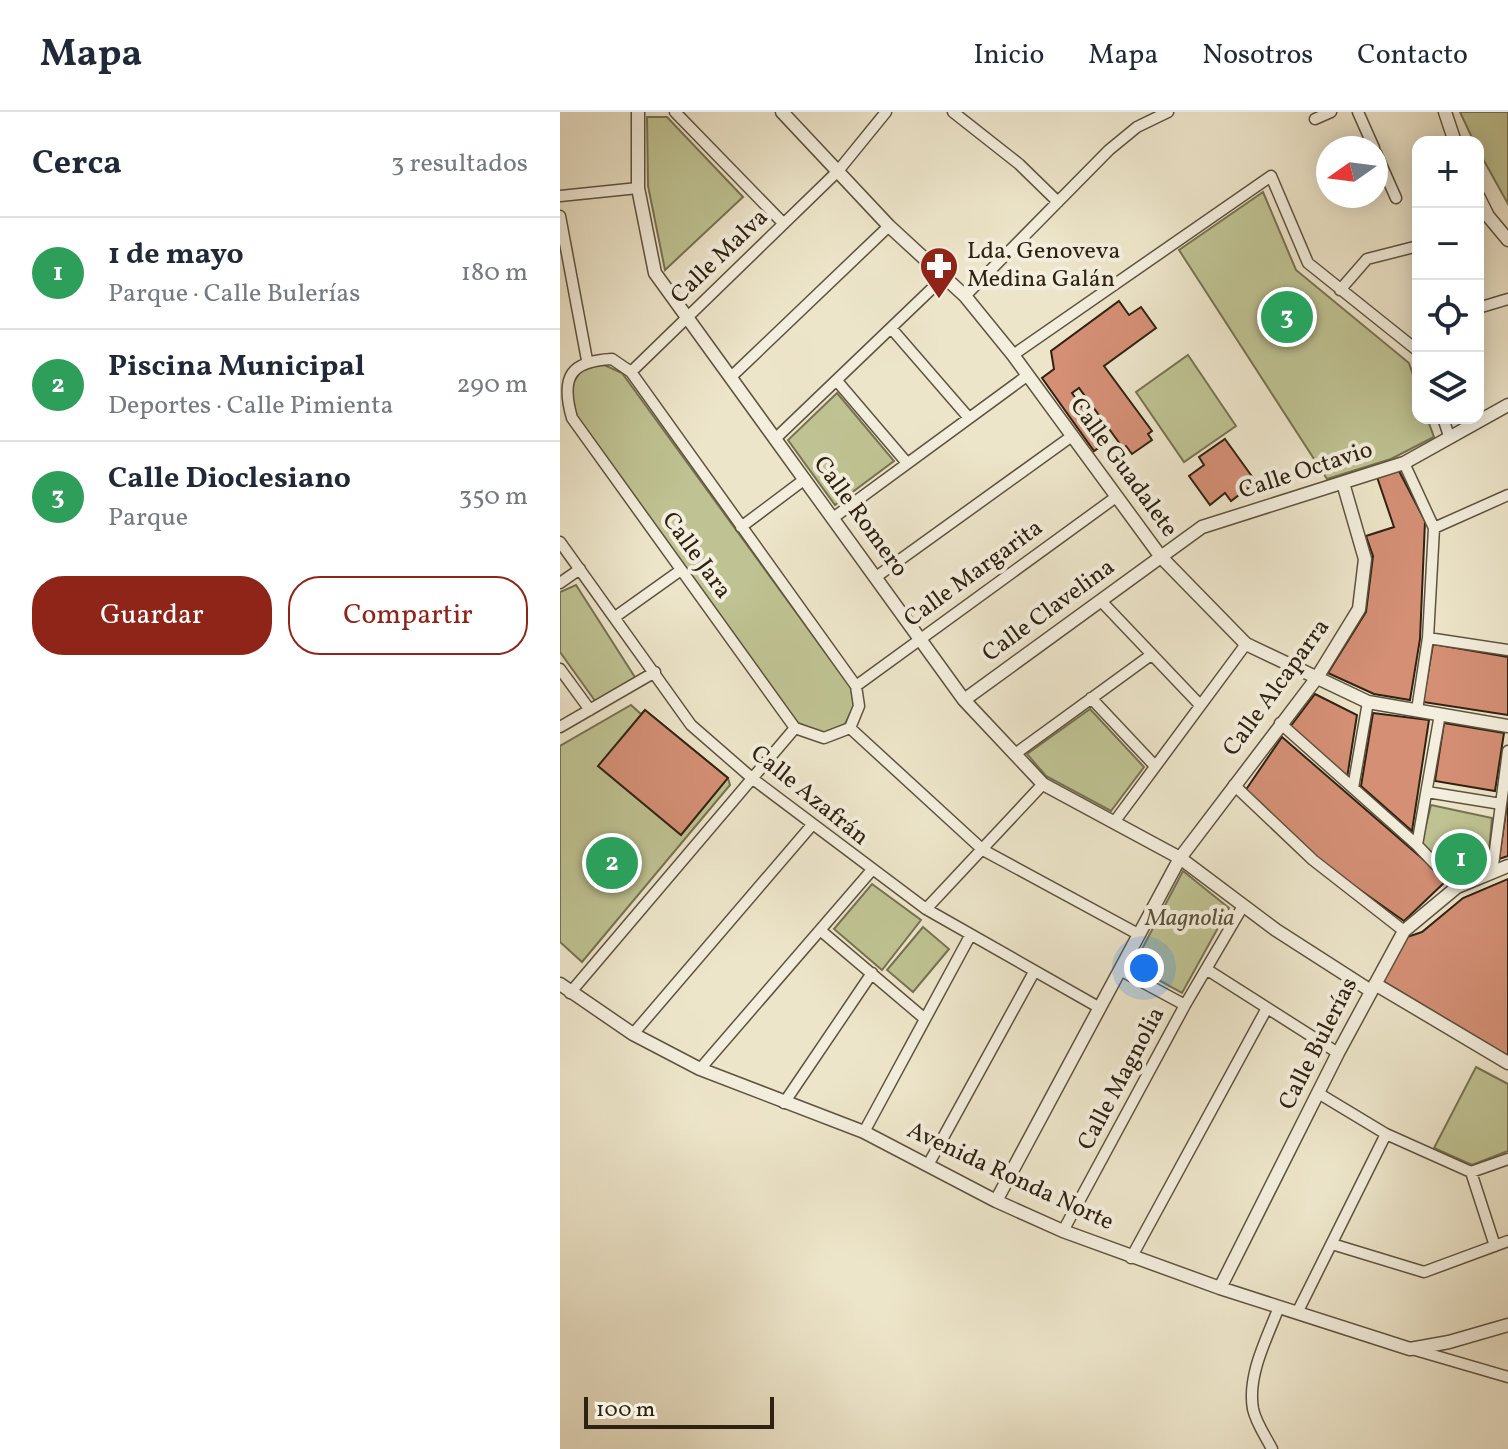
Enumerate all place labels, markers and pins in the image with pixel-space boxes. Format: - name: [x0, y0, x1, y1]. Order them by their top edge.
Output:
- place label: Lda. Genoveva Medina Galán: [967, 235, 1120, 297]
- pharmacy icon: Lda. Genoveva Medina Galán: [918, 245, 960, 300]
- pin: 3: [1261, 287, 1313, 347]
- pin: 1: [1435, 829, 1487, 889]
- pin: 2: [586, 833, 638, 893]

